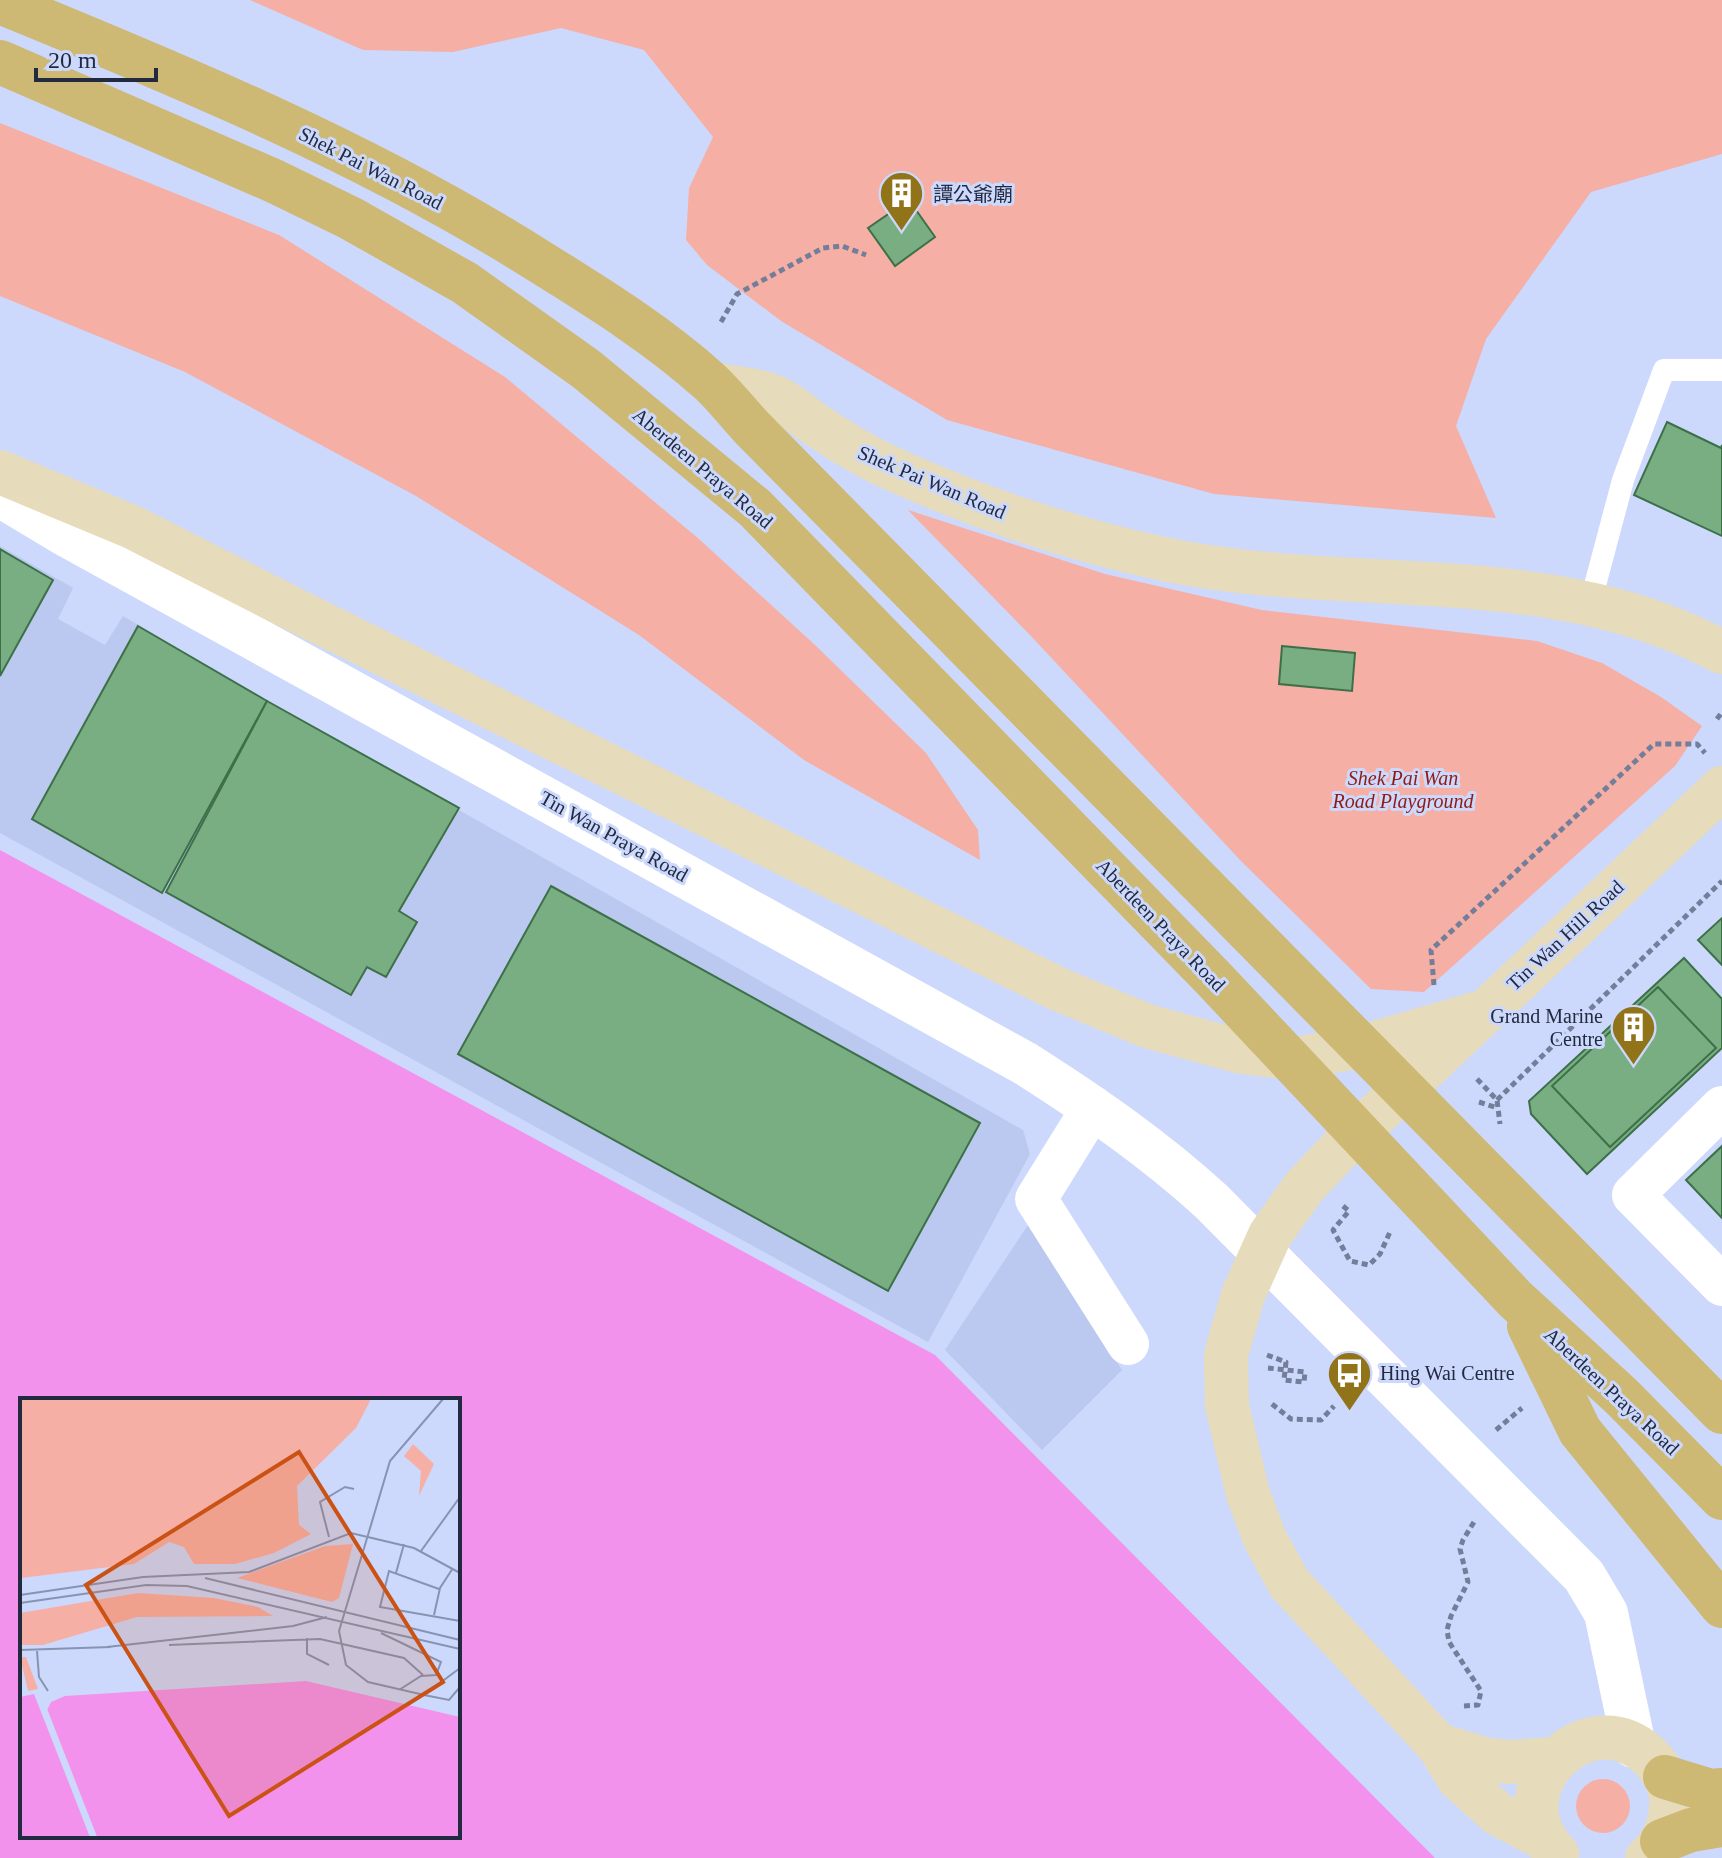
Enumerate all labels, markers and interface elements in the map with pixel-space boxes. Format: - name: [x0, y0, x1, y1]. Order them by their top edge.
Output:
- scale bar: [36, 32, 156, 82]
- text: 20 m: [48, 47, 97, 73]
- street label: Shek Pai Wan Road: [295, 122, 447, 214]
- building icon: 譚公爺廟: [878, 170, 926, 233]
- place label: 譚公爺廟: [933, 183, 1013, 205]
- street label: Aberdeen Praya Road: [628, 403, 777, 534]
- street label: Shek Pai Wan Road: [855, 441, 1009, 523]
- park label: Shek Pai Wan Road Playground: [1332, 767, 1474, 813]
- street label: Tin Wan Praya Road: [536, 786, 692, 887]
- street label: Aberdeen Praya Road: [1091, 854, 1230, 996]
- street label: Tin Wan Hill Road: [1502, 875, 1628, 995]
- building icon: Grand Marine Centre: [1610, 1004, 1658, 1067]
- place label: Grand Marine Centre: [1490, 1005, 1603, 1050]
- street label: Aberdeen Praya Road: [1540, 1323, 1684, 1460]
- bus stop icon: Hing Wai Centre: [1325, 1349, 1373, 1412]
- place label: Hing Wai Centre: [1380, 1362, 1515, 1385]
- inset map: [20, 1398, 460, 1838]

